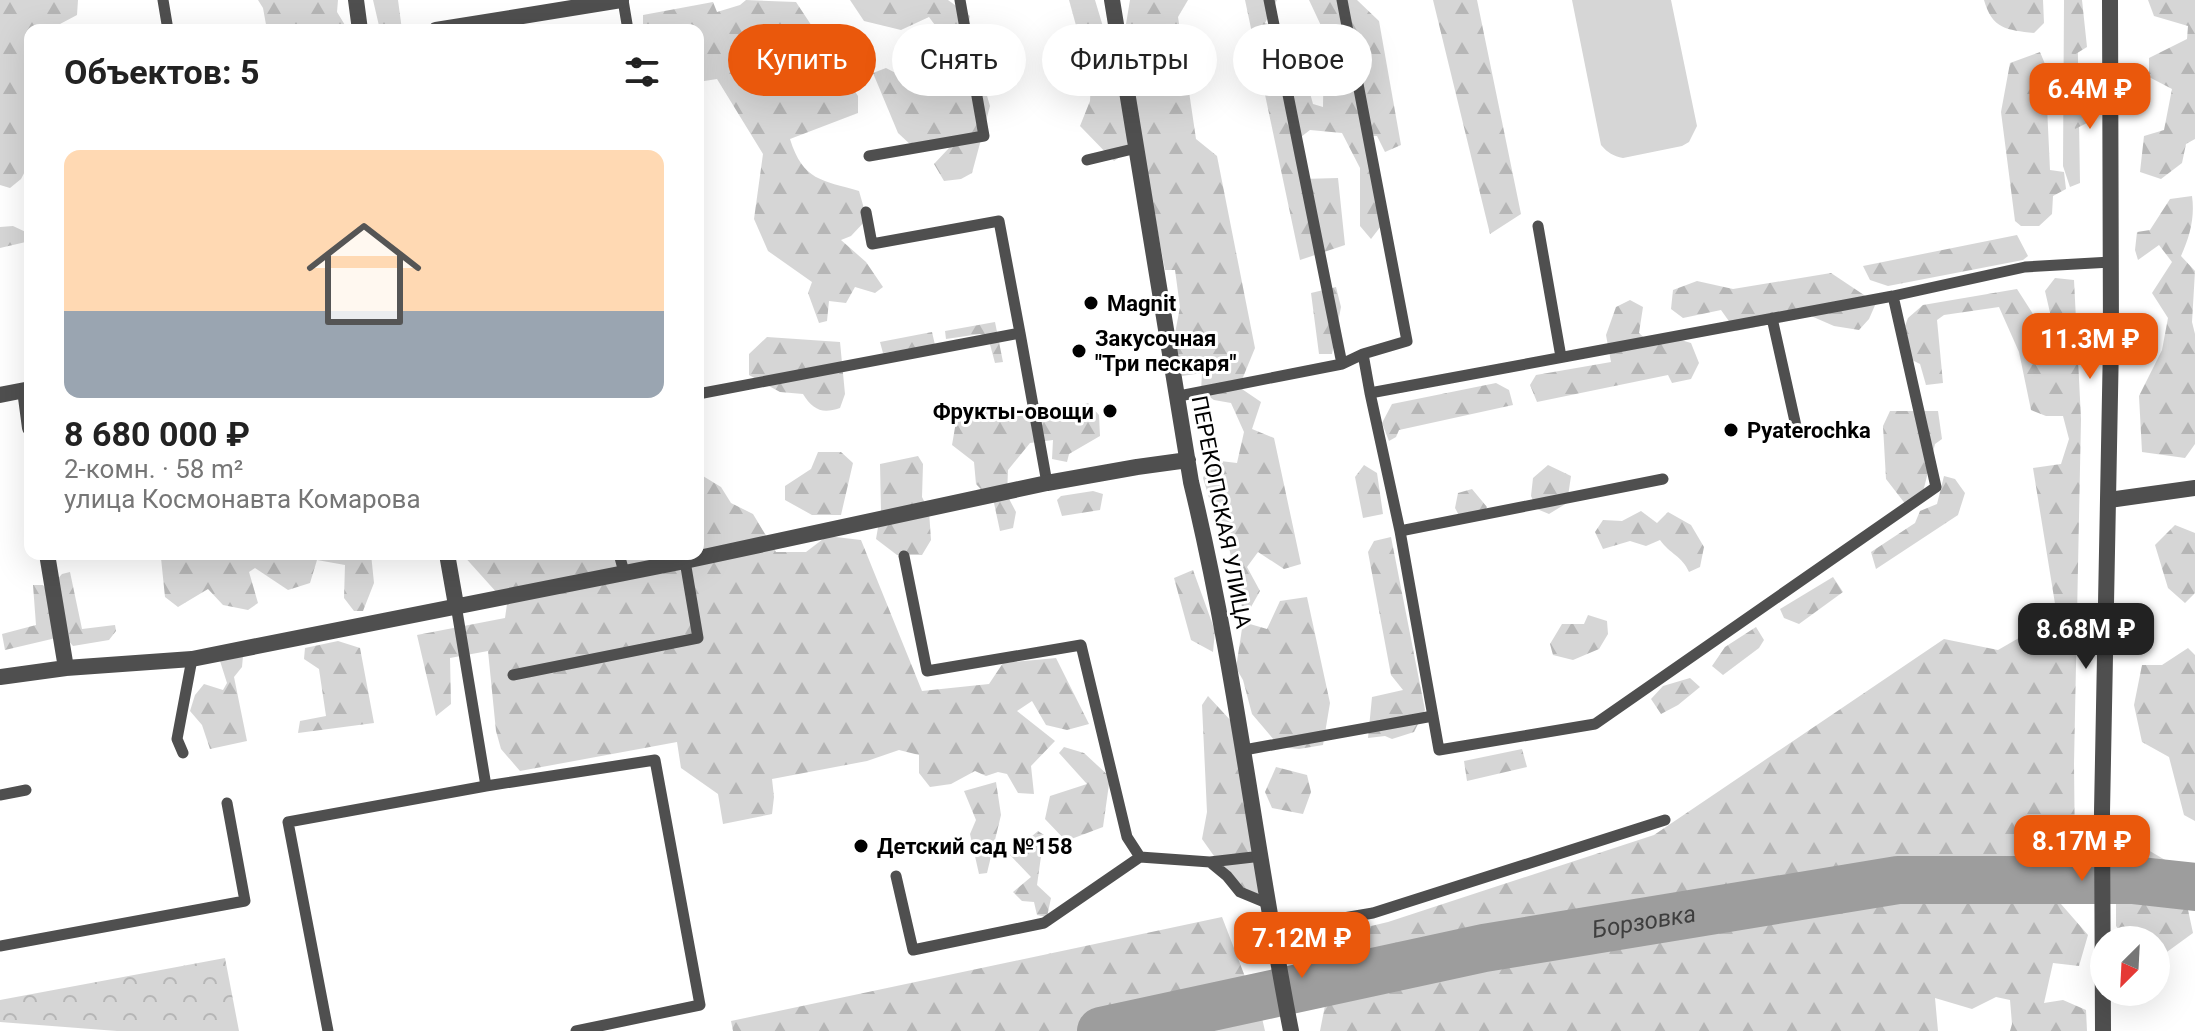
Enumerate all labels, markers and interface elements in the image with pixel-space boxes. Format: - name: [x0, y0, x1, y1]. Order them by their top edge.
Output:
- chip: Купить: [728, 24, 876, 96]
- chip: Снять: [892, 24, 1026, 96]
- chip: Фильтры: [1042, 24, 1217, 96]
- chip: Новое: [1233, 24, 1372, 96]
- icon: filters: [620, 50, 664, 94]
- text: Объектов: 5: [64, 52, 259, 92]
- pin: 6.4M ₽: [2025, 63, 2155, 131]
- text: 6.4M ₽: [2048, 74, 2132, 104]
- icon: home: [292, 202, 436, 346]
- place label: Magnit: [1107, 291, 1177, 316]
- marker: Magnit: [1082, 294, 1100, 312]
- pin: 11.3M ₽: [2016, 313, 2164, 381]
- text: 11.3M ₽: [2040, 324, 2140, 354]
- place label: Закусочная "Три пескаря": [1095, 326, 1237, 376]
- marker: Закусочная "Три пескаря": [1070, 342, 1088, 360]
- street label: ПЕРЕКОПСКАЯ УЛИЦА: [1187, 394, 1256, 631]
- place label: Фрукты-овощи: [933, 399, 1094, 424]
- marker: Фрукты-овощи: [1101, 402, 1119, 420]
- text: 8 680 000 ₽: [64, 414, 250, 454]
- place label: Pyaterochka: [1747, 418, 1871, 443]
- marker: Pyaterochka: [1722, 421, 1740, 439]
- text: 2-комн. · 58 m²: [64, 454, 243, 484]
- text: улица Космонавта Комарова: [64, 484, 421, 514]
- pin: 8.68M ₽: [2012, 603, 2160, 671]
- text: 8.68M ₽: [2036, 614, 2136, 644]
- pin: 8.17M ₽: [2008, 815, 2156, 883]
- text: 8.17M ₽: [2032, 826, 2132, 856]
- place label: Детский сад №158: [877, 834, 1073, 859]
- marker: Детский сад №158: [852, 837, 870, 855]
- water label: Борзовка: [1590, 899, 1698, 944]
- pin: 7.12M ₽: [1228, 912, 1376, 980]
- text: 7.12M ₽: [1252, 923, 1352, 953]
- north arrow: [2090, 926, 2170, 1006]
- map controls: [2090, 926, 2170, 1006]

